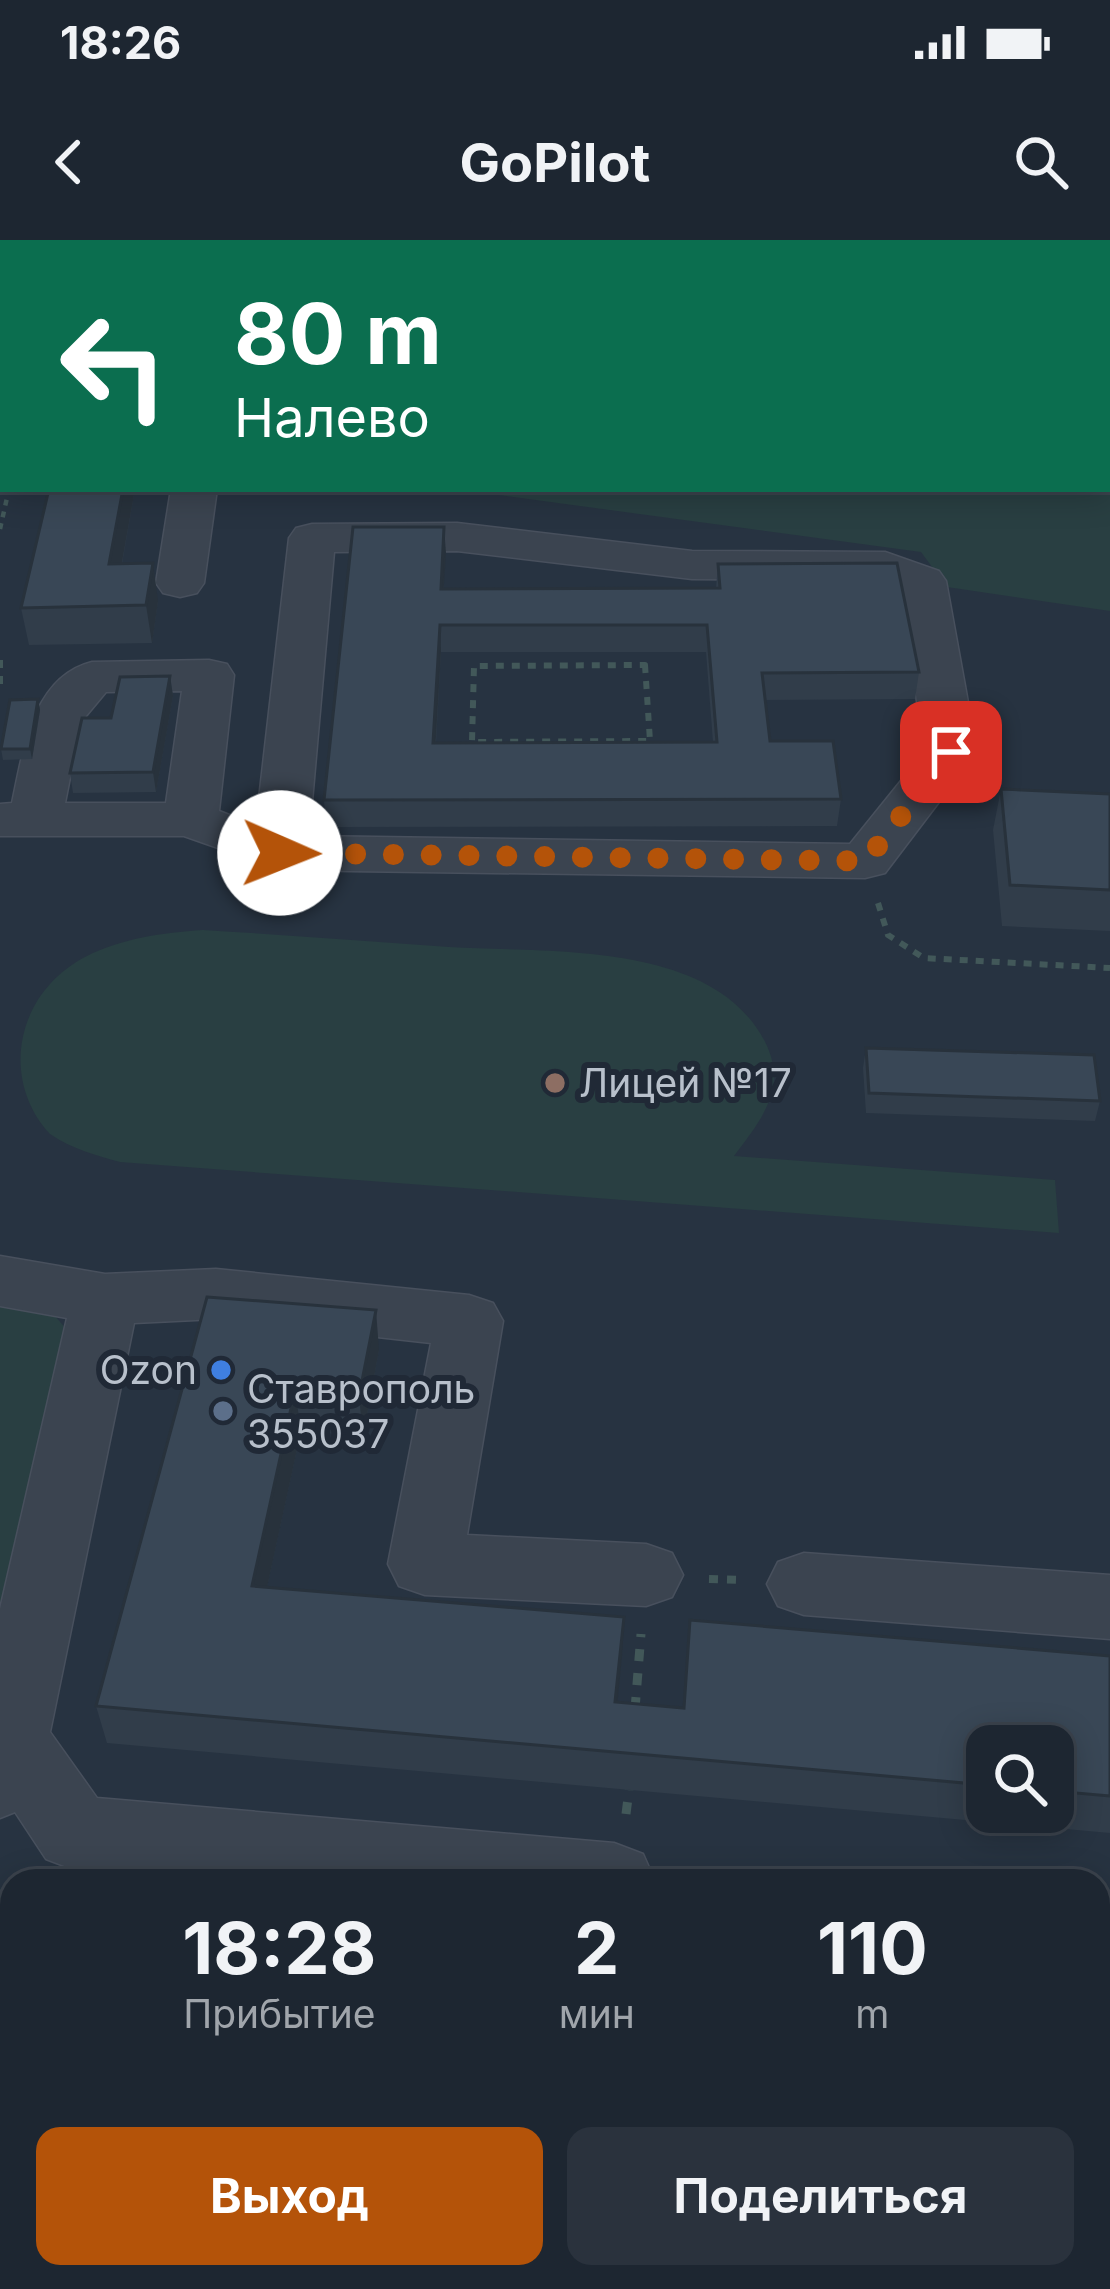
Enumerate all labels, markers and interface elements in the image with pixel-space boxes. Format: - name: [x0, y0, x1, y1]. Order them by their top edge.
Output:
- text: 18:26: [60, 15, 181, 70]
- icon: back: [36, 129, 102, 195]
- icon: search: [1008, 129, 1074, 195]
- text: GoPilot: [460, 130, 650, 195]
- text: 80 m: [234, 283, 442, 384]
- icon: left: [36, 288, 192, 444]
- text: Налево: [234, 385, 430, 450]
- pin: [900, 701, 1002, 803]
- icon: arrive: [918, 719, 984, 785]
- position arrow: [217, 790, 343, 916]
- place label: Лицей №17: [579, 1059, 792, 1106]
- marker: Лицей №17: [542, 1070, 568, 1096]
- place label: Ozon: [100, 1346, 197, 1393]
- marker: Ozon: [208, 1357, 234, 1383]
- place label: Ставрополь 355037: [247, 1365, 475, 1457]
- marker: Ставрополь 355037: [210, 1398, 236, 1424]
- map controls: [966, 1725, 1074, 1833]
- button: search: [966, 1725, 1074, 1833]
- text: 18:28: [182, 1904, 376, 1991]
- text: 2: [574, 1904, 619, 1991]
- text: 110: [817, 1904, 928, 1991]
- text: Прибытие: [183, 1990, 376, 2037]
- text: мин: [559, 1990, 635, 2037]
- text: m: [855, 1990, 889, 2037]
- button: Выход: [36, 2127, 543, 2265]
- button: Поделиться: [567, 2127, 1074, 2265]

